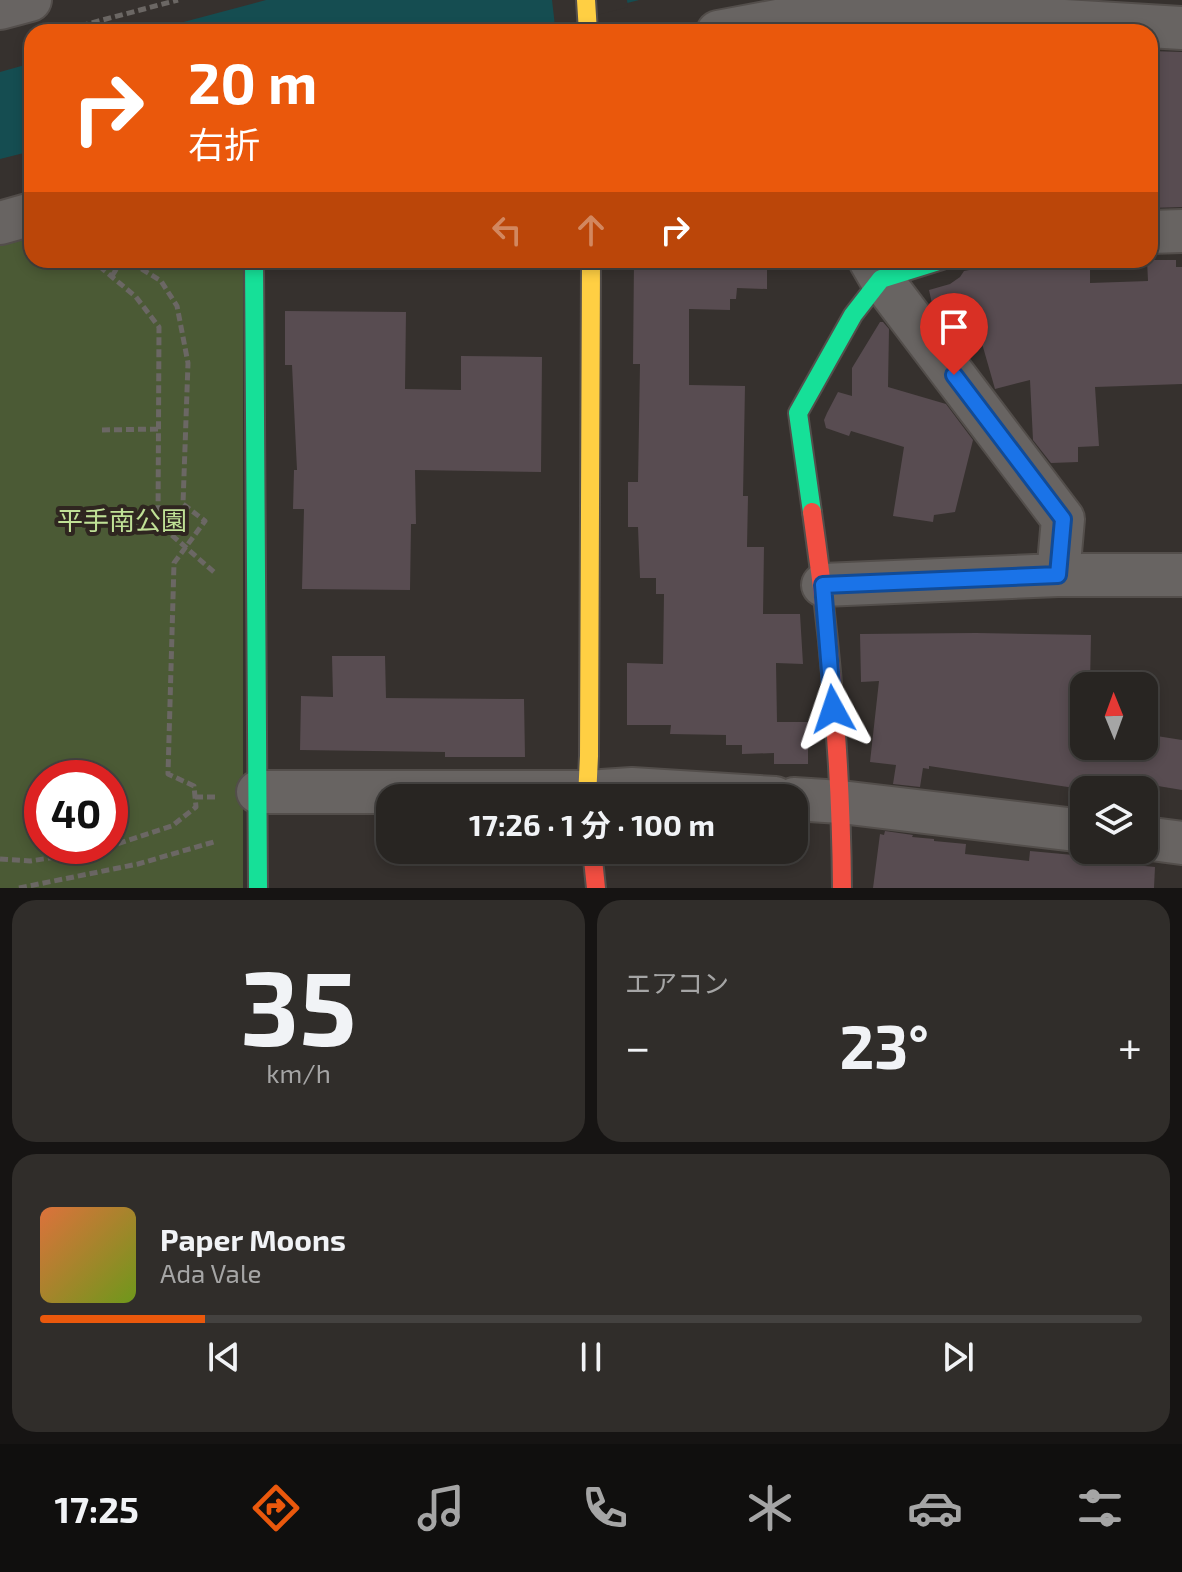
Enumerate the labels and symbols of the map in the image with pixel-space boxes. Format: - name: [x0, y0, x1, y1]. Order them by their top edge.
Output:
- pin: [920, 293, 988, 375]
- park label: 平手南公園: [57, 504, 187, 535]
- position arrow: [791, 667, 875, 751]
- north arrow: [1070, 672, 1158, 760]
- speed limit sign: 40: [24, 760, 128, 864]

